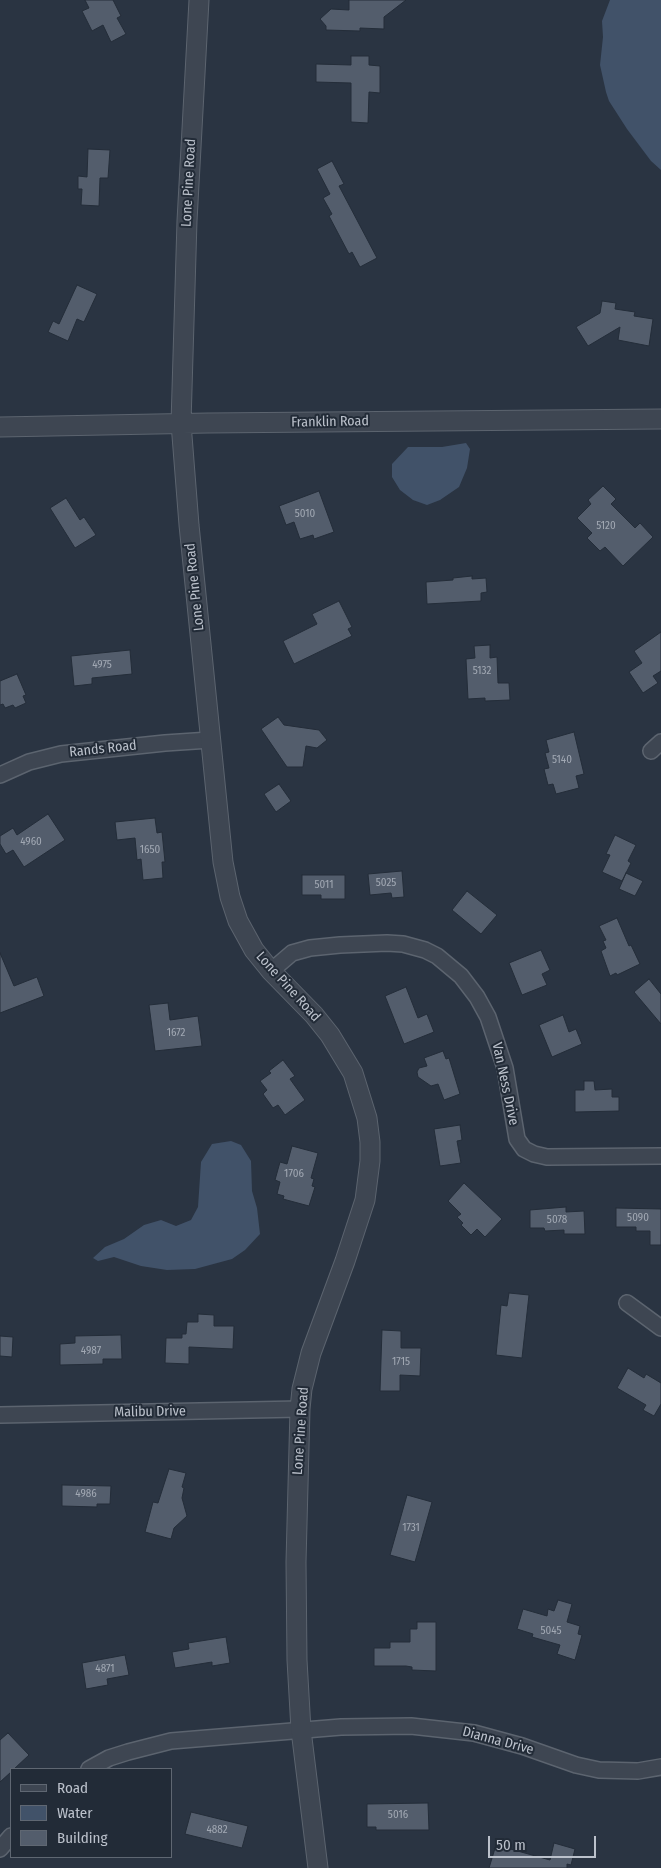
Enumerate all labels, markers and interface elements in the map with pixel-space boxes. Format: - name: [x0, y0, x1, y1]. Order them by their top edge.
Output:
- street label: Lone Pine Road: [178, 138, 200, 228]
- street label: Franklin Road: [291, 413, 369, 431]
- house number: 5010: [295, 507, 315, 521]
- house number: 5120: [596, 519, 616, 533]
- street label: Lone Pine Road: [182, 542, 208, 632]
- house number: 4975: [92, 658, 112, 672]
- house number: 5132: [473, 664, 491, 678]
- street label: Rands Road: [69, 737, 137, 761]
- house number: 5140: [552, 753, 572, 767]
- house number: 4960: [20, 835, 42, 849]
- house number: 1650: [140, 843, 160, 857]
- house number: 5025: [376, 876, 396, 890]
- house number: 5011: [315, 878, 333, 892]
- street label: Lone Pine Road: [252, 949, 324, 1025]
- house number: 1672: [167, 1026, 185, 1040]
- street label: Van Ness Drive: [488, 1041, 522, 1127]
- house number: 1706: [284, 1167, 304, 1181]
- house number: 5090: [627, 1211, 649, 1225]
- house number: 5078: [547, 1213, 567, 1227]
- house number: 4987: [81, 1344, 101, 1358]
- house number: 1715: [392, 1355, 410, 1369]
- street label: Lone Pine Road: [290, 1386, 312, 1476]
- street label: Malibu Drive: [114, 1403, 186, 1421]
- house number: 4986: [75, 1487, 97, 1501]
- house number: 1731: [402, 1521, 420, 1535]
- house number: 5045: [540, 1624, 562, 1638]
- house number: 4871: [95, 1662, 115, 1676]
- street label: Dianna Drive: [461, 1723, 535, 1759]
- legend: [10, 1768, 172, 1858]
- text: Road: [57, 1779, 88, 1797]
- text: Water: [57, 1804, 92, 1822]
- house number: 5016: [388, 1808, 408, 1822]
- house number: 4882: [206, 1823, 228, 1837]
- scale bar: [491, 1826, 598, 1858]
- text: Building: [57, 1829, 108, 1847]
- text: 50 m: [496, 1836, 526, 1854]

